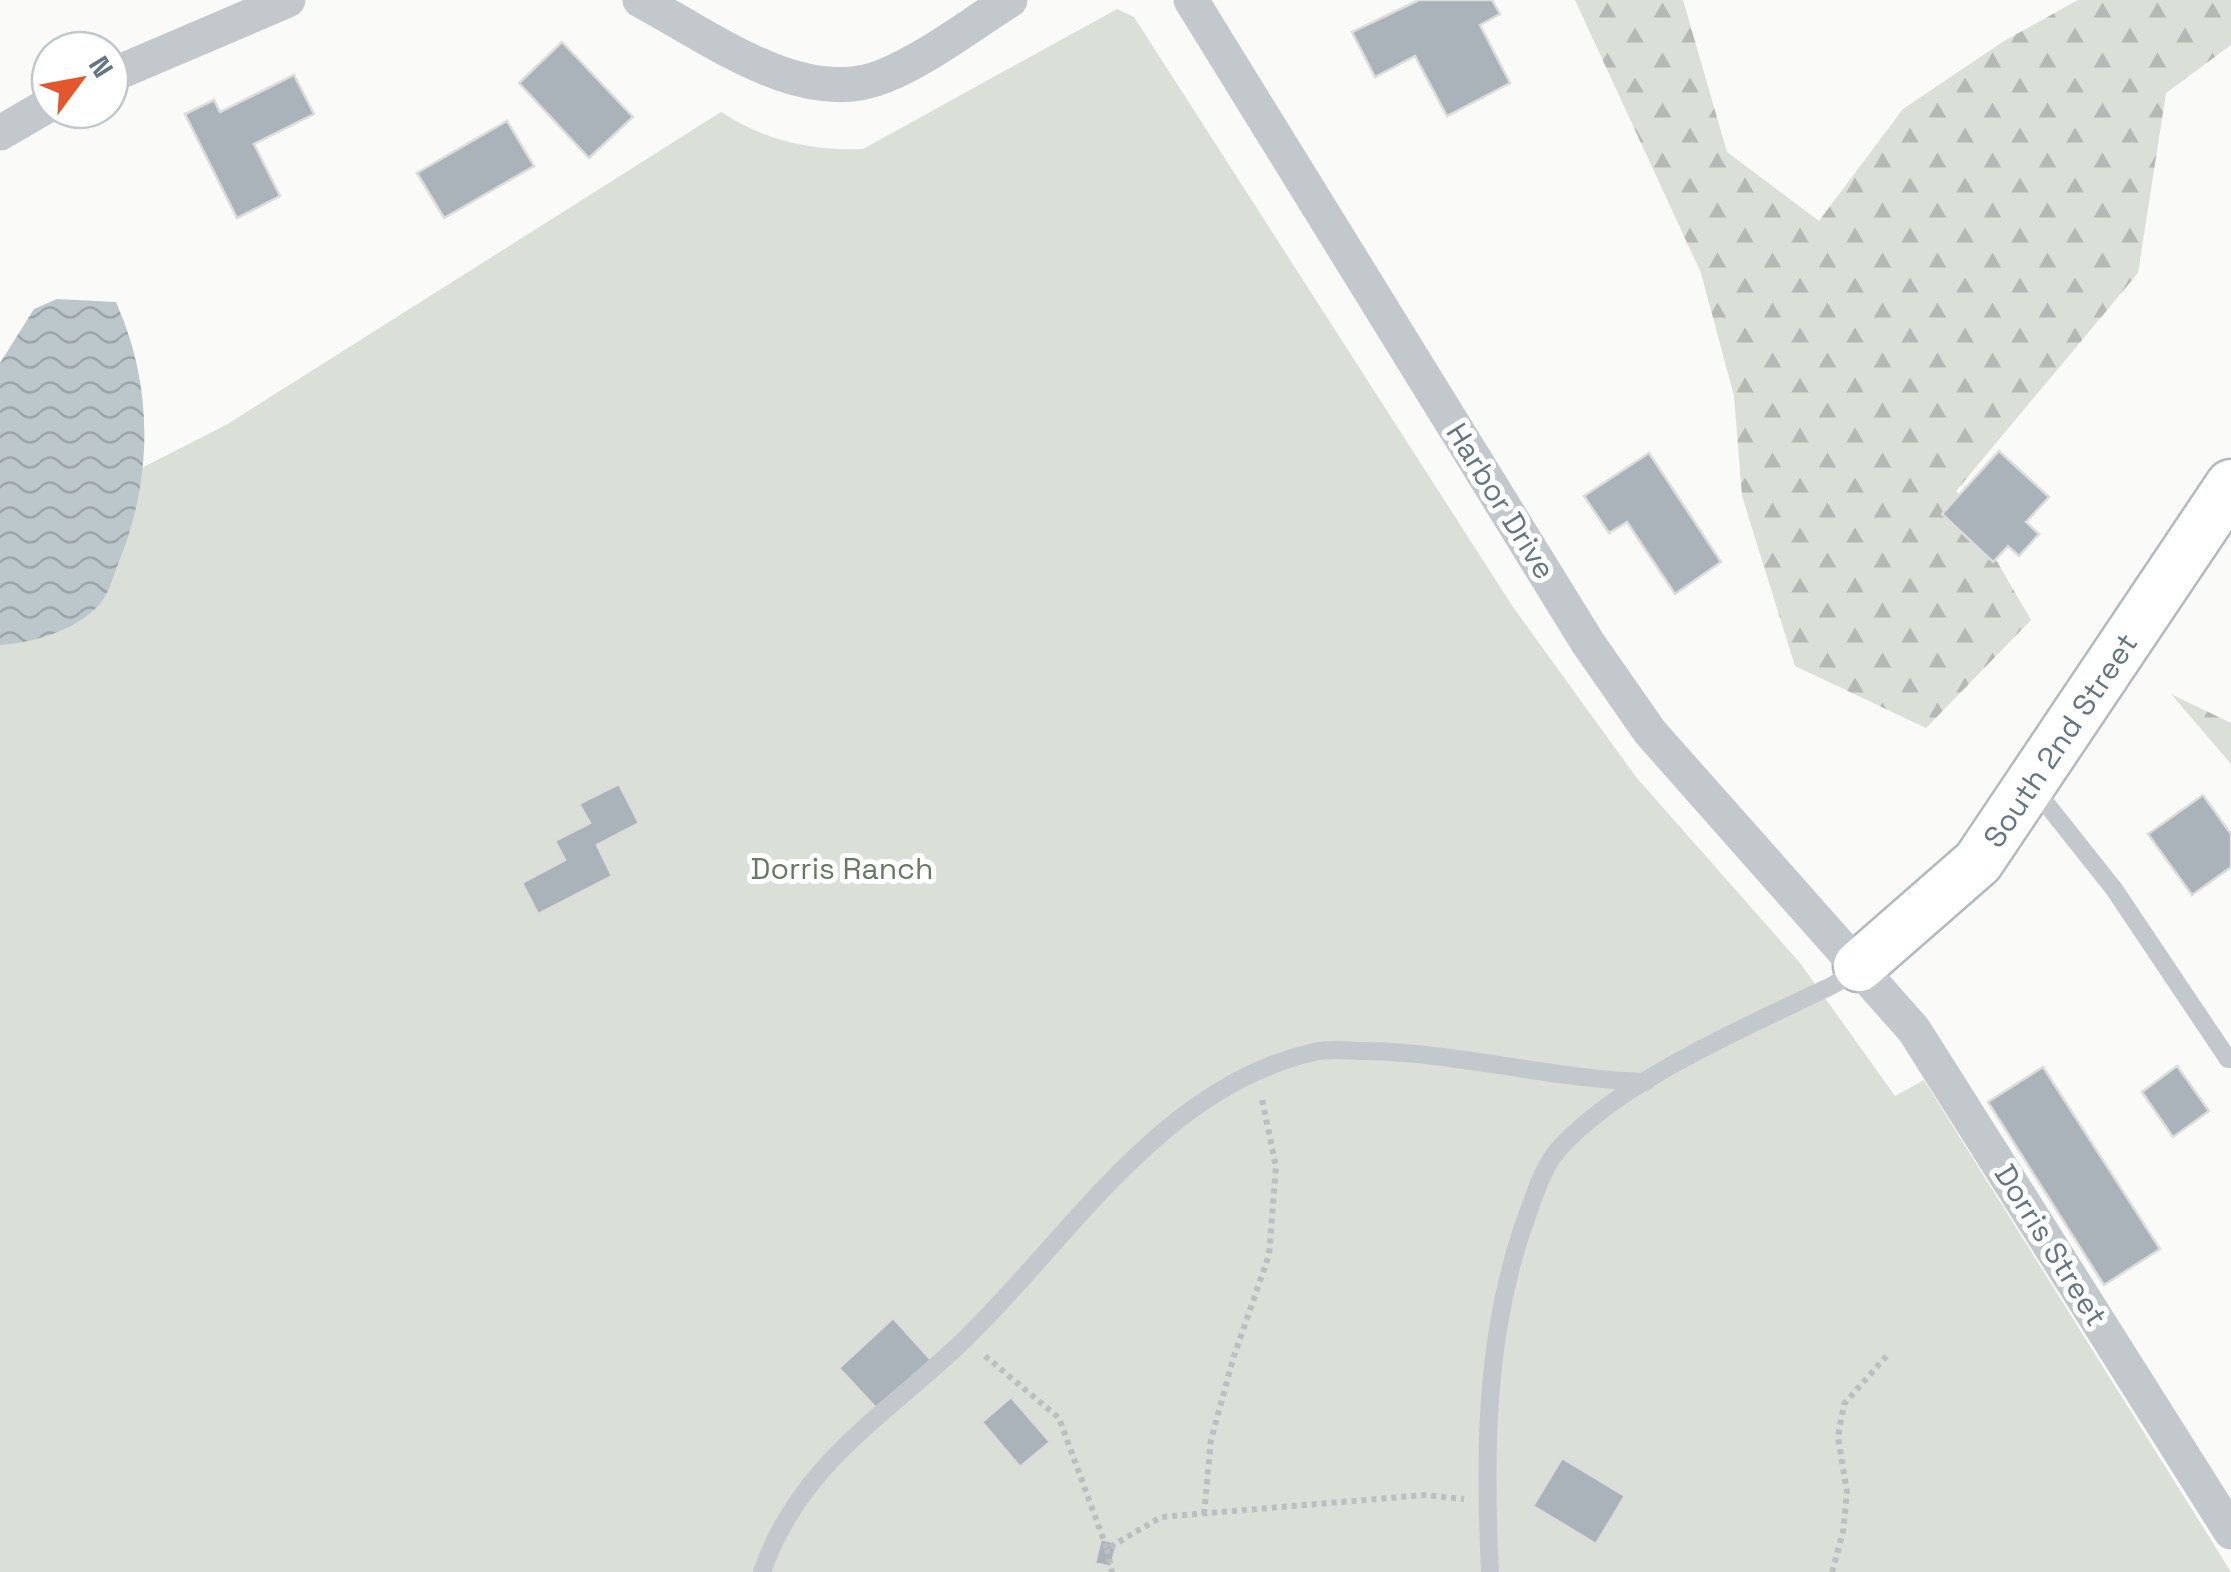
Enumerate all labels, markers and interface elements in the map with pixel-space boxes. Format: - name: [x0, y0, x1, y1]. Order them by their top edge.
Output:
- north arrow: [30, 30, 130, 130]
- text: N: [81, 49, 121, 84]
- street label: Harbor Drive: [1438, 416, 1564, 586]
- street label: South 2nd Street: [1974, 625, 2146, 855]
- park label: Dorris Ranch: [751, 849, 933, 888]
- street label: Dorris Street: [1986, 1157, 2116, 1333]

